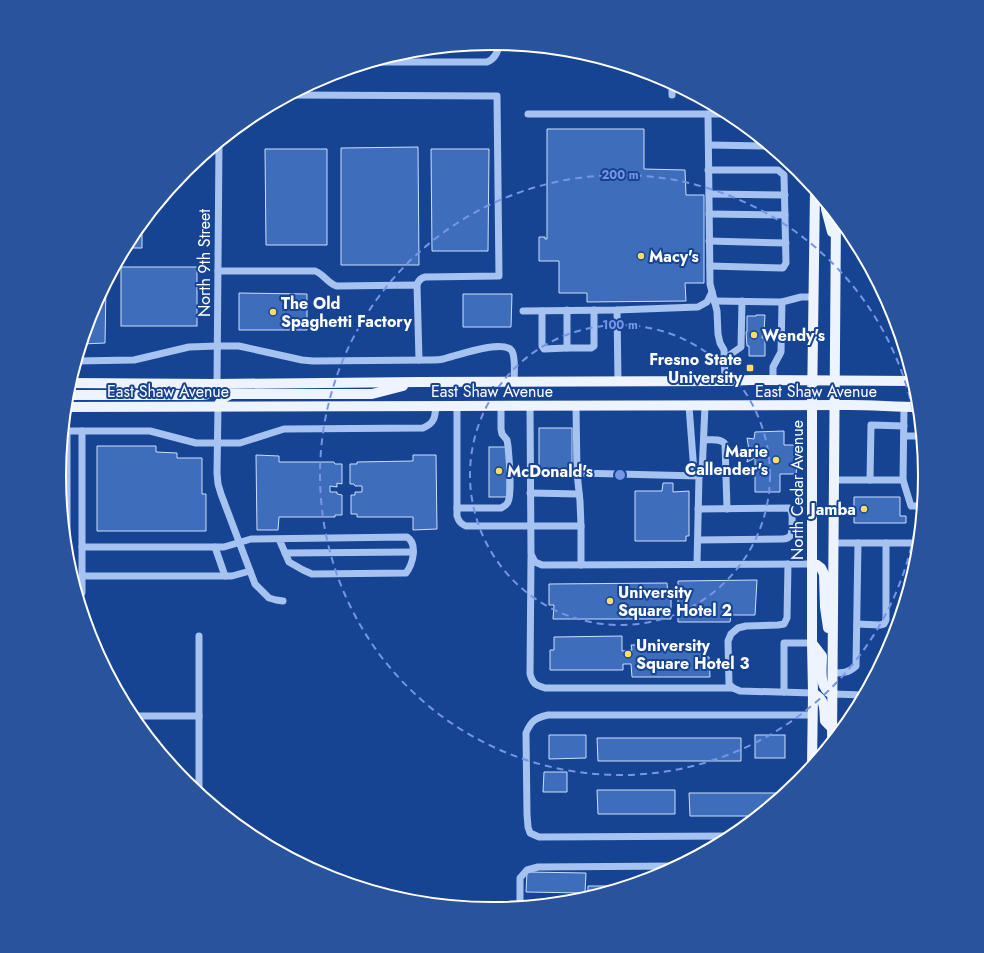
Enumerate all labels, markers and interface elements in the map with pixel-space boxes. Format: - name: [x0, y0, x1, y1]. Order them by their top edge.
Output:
- text: 200 m: [601, 166, 639, 184]
- street label: North 9th Street: [193, 209, 216, 317]
- place label: Macy's: [649, 245, 699, 268]
- marker: Macy's: [636, 251, 646, 261]
- place label: The Old Spaghetti Factory: [281, 292, 412, 333]
- marker: The Old Spaghetti Factory: [268, 307, 278, 317]
- text: 100 m: [602, 316, 638, 334]
- place label: Wendy's: [762, 324, 825, 347]
- marker: Wendy's: [749, 330, 759, 340]
- place label: Fresno State University: [649, 348, 743, 389]
- marker: Fresno State University: [745, 363, 755, 373]
- street label: East Shaw Avenue: [107, 380, 229, 403]
- street label: East Shaw Avenue: [431, 380, 553, 403]
- street label: East Shaw Avenue: [755, 380, 877, 403]
- street label: North Cedar Avenue: [786, 420, 809, 560]
- place label: Marie Callender's: [685, 440, 768, 481]
- marker: Marie Callender's: [771, 455, 781, 465]
- place label: McDonald's: [507, 460, 593, 483]
- marker: McDonald's: [494, 466, 504, 476]
- centre of rings: [613, 468, 627, 482]
- place label: Jamba: [807, 498, 856, 521]
- marker: Jamba: [859, 504, 869, 514]
- place label: University Square Hotel 2: [618, 581, 732, 622]
- marker: University Square Hotel 2: [605, 596, 615, 606]
- place label: University Square Hotel 3: [636, 634, 749, 675]
- marker: University Square Hotel 3: [623, 649, 633, 659]

